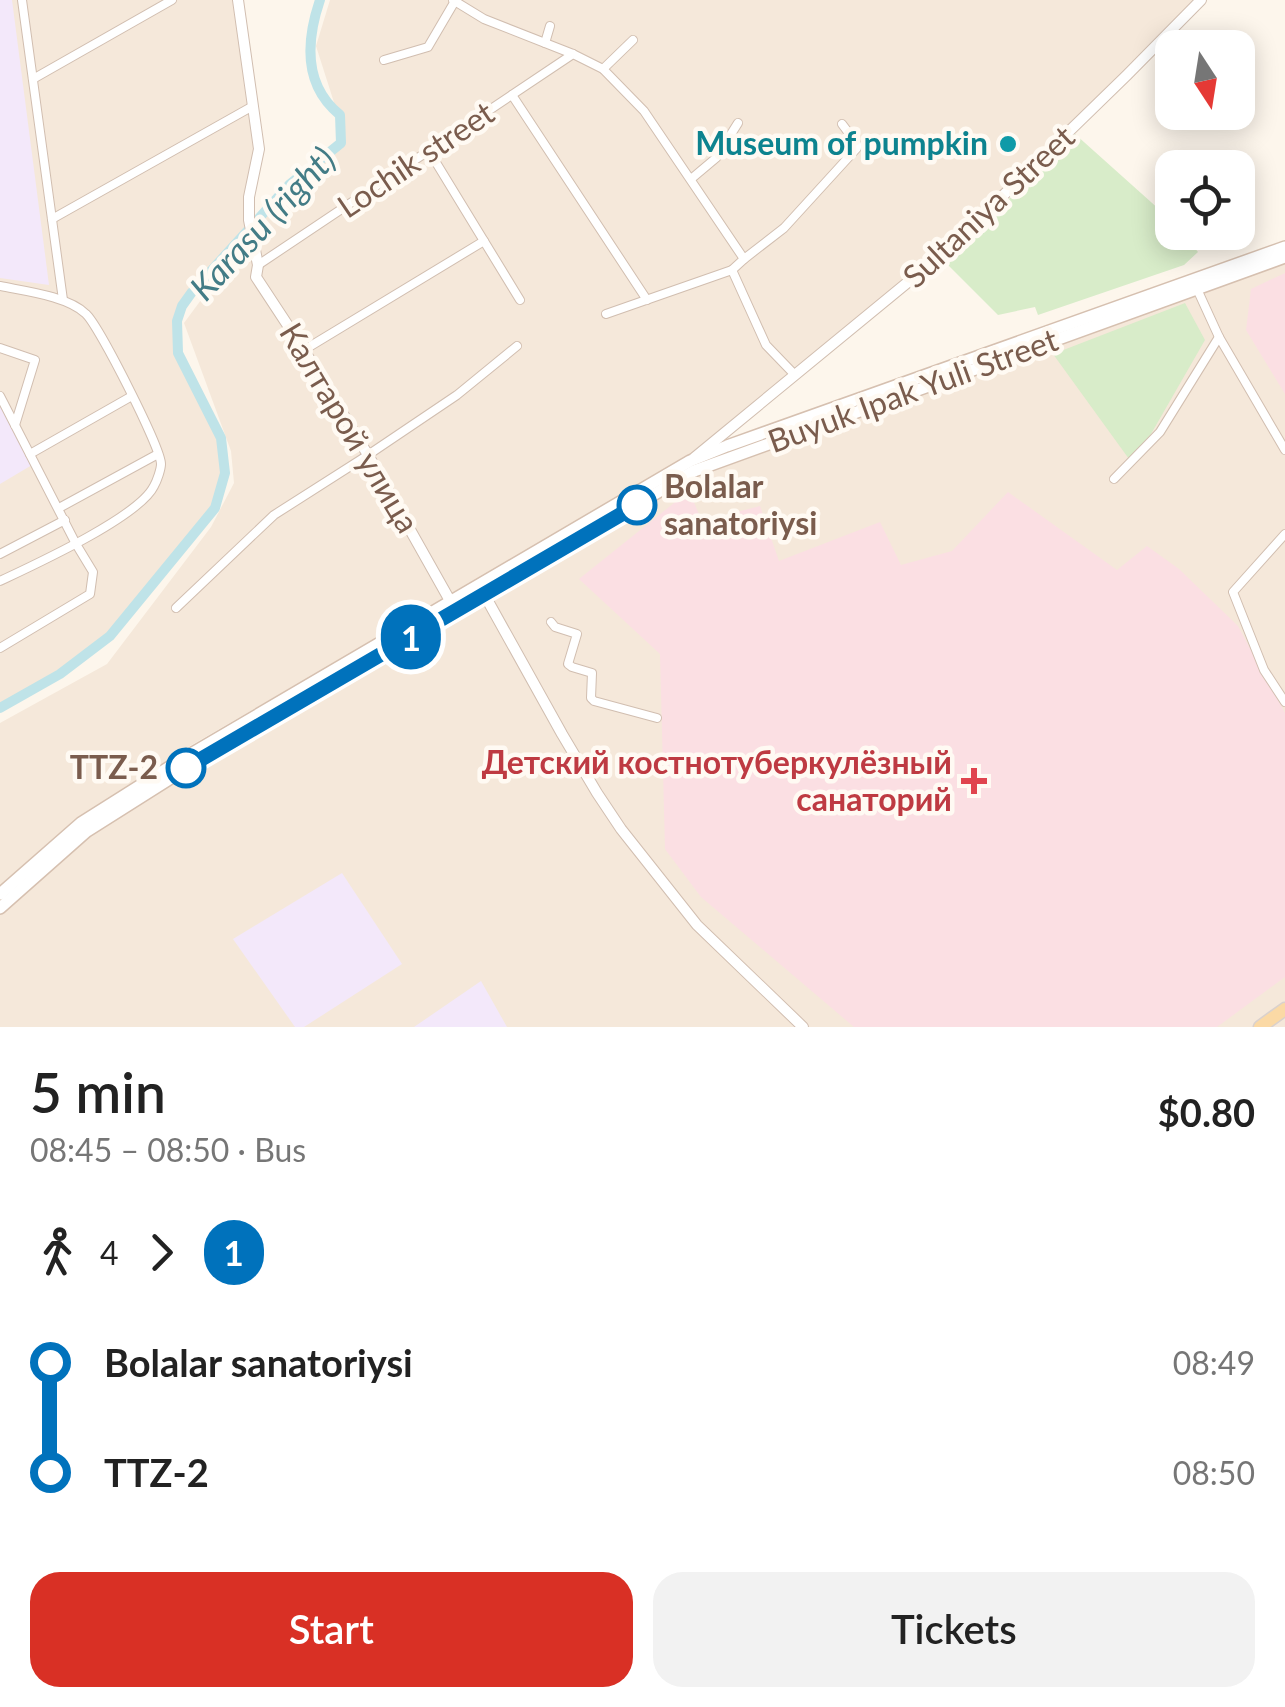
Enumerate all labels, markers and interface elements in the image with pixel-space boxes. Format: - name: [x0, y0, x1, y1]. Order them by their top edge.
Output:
- north arrow: [1155, 30, 1255, 130]
- map controls: [1155, 30, 1255, 250]
- street label: Lochik street: [330, 92, 501, 225]
- street label: Sultаniya Street: [894, 116, 1082, 295]
- place label: Museum of pumpkin: [695, 123, 988, 162]
- marker: Museum of pumpkin: [997, 133, 1019, 155]
- water label: Karasu (right): [180, 137, 343, 308]
- button: locate: [1155, 150, 1255, 250]
- street label: Калтарой улица: [272, 315, 428, 539]
- street label: Buyuk Ipak Yuli Street: [762, 319, 1063, 460]
- place label: Bolalar sanatoriysi: [664, 466, 817, 542]
- marker: Bolalar sanatoriysi: [618, 486, 656, 524]
- line badge: 1: [378, 604, 444, 670]
- text: 1: [401, 616, 421, 658]
- place label: Детский костнотуберкулёзный санаторий: [482, 742, 952, 818]
- place label: TTZ-2: [70, 747, 158, 786]
- marker: TTZ-2: [167, 749, 205, 787]
- marker: Детский костнотуберкулёзный санаторий: [961, 768, 987, 794]
- text: 5 min: [30, 1059, 166, 1125]
- text: $0.80: [1158, 1089, 1255, 1135]
- text: 08:45 – 08:50 · Bus: [30, 1130, 306, 1169]
- icon: walk: [30, 1225, 85, 1280]
- icon: forward: [134, 1225, 189, 1280]
- text: 1: [224, 1231, 244, 1273]
- text: 4: [100, 1233, 119, 1272]
- text: Bolalar sanatoriysi: [104, 1339, 413, 1385]
- text: 08:49: [1173, 1343, 1255, 1382]
- text: TTZ-2: [104, 1449, 209, 1495]
- text: 08:50: [1173, 1453, 1255, 1492]
- button: Start: [30, 1572, 633, 1687]
- button: Tickets: [653, 1572, 1255, 1687]

